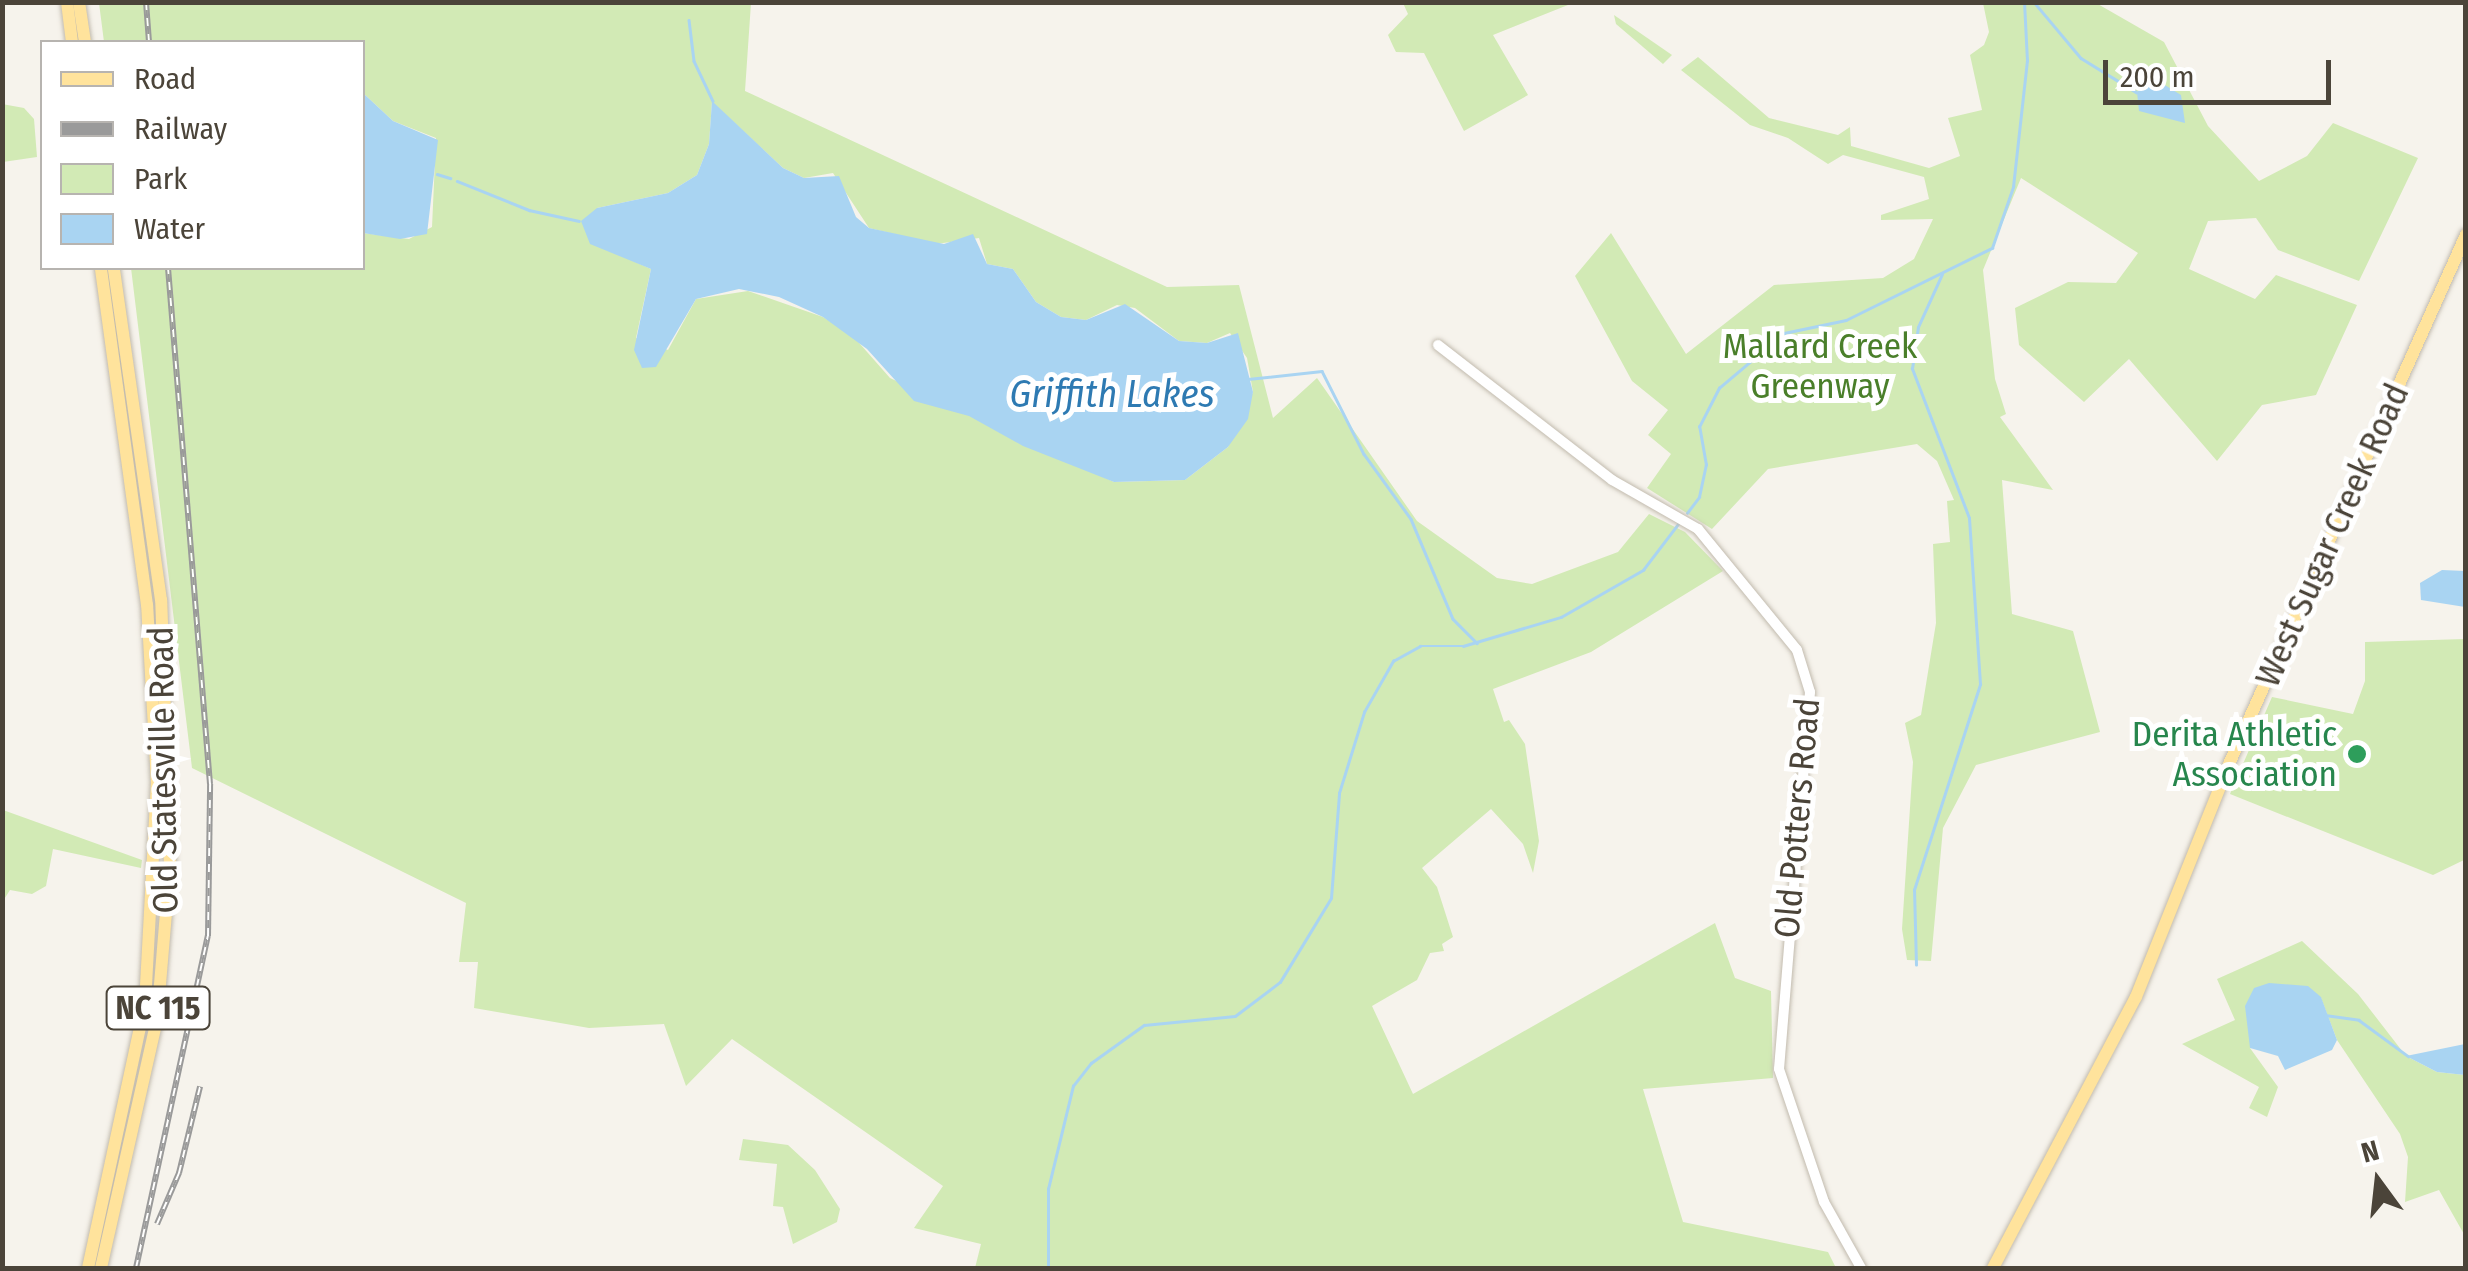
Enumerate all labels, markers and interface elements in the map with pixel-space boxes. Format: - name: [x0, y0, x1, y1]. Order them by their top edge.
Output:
- legend: [40, 40, 365, 270]
- scale bar: [2108, 40, 2336, 102]
- text: 200 m: [2120, 59, 2195, 95]
- text: Road: [134, 61, 196, 97]
- text: Railway: [134, 111, 227, 147]
- text: Park: [134, 161, 187, 197]
- text: Water: [134, 211, 205, 247]
- park label: Mallard Creek Greenway: [1723, 325, 1917, 407]
- water label: Griffith Lakes: [1009, 372, 1215, 418]
- street label: West Sugar Creek Road: [2246, 377, 2418, 693]
- street label: Old Statesville Road: [139, 626, 187, 914]
- street label: Old Potters Road: [1766, 696, 1828, 940]
- place label: Derita Athletic Association: [2132, 713, 2337, 795]
- marker: Derita Athletic Association: [2346, 743, 2368, 765]
- road number: NC 115: [106, 981, 210, 1035]
- north arrow: [2328, 1131, 2428, 1231]
- text: N: [2358, 1133, 2382, 1170]

